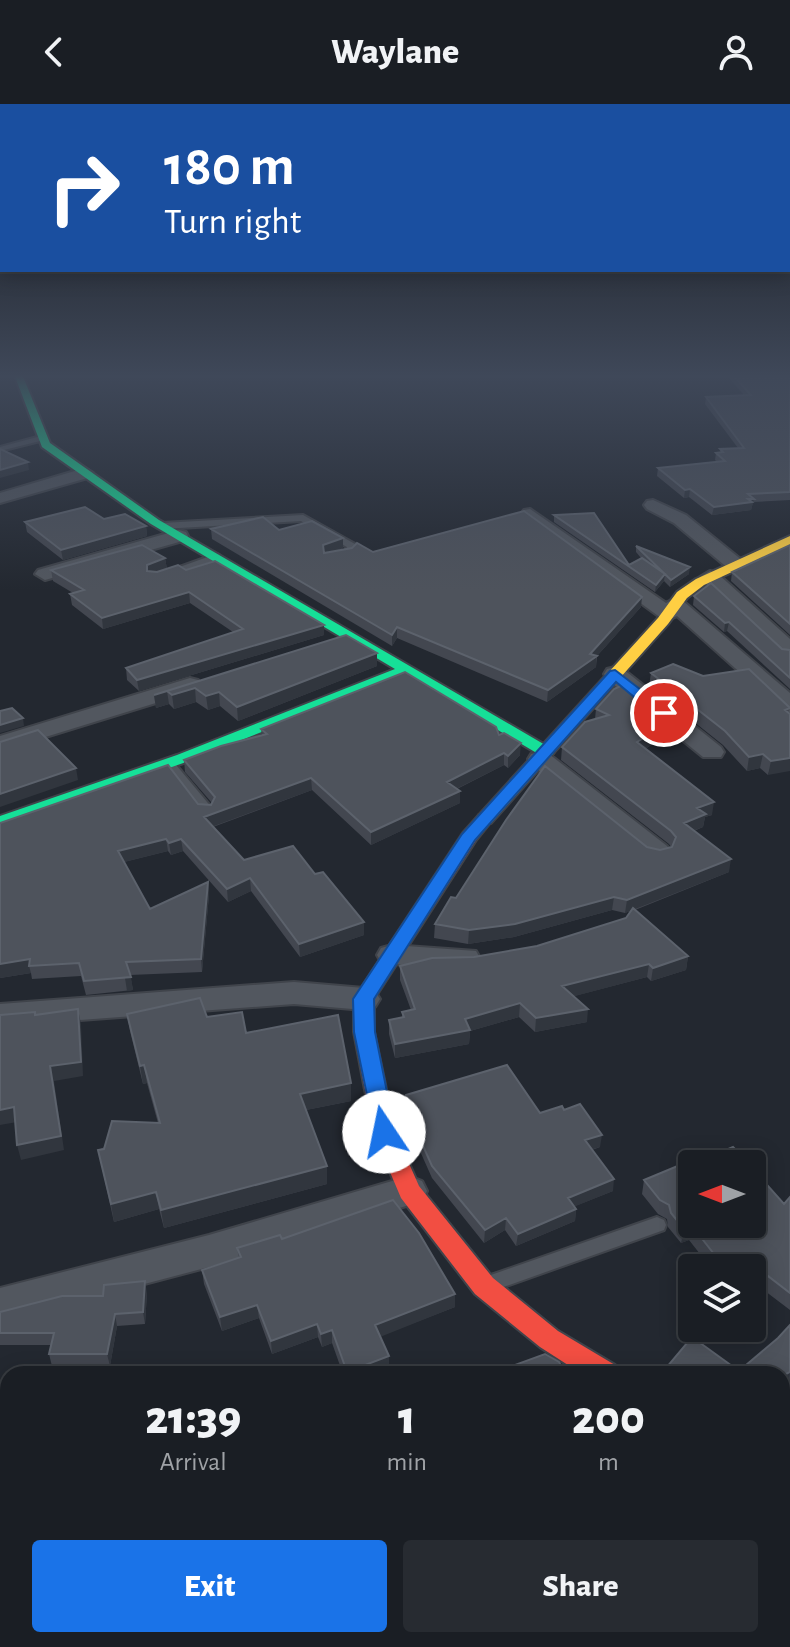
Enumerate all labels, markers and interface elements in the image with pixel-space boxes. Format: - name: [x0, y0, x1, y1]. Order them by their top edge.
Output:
- icon: back: [32, 30, 76, 74]
- icon: person: [714, 30, 758, 74]
- text: Waylane: [331, 34, 459, 70]
- icon: right: [32, 136, 136, 240]
- text: 180 m: [164, 139, 295, 195]
- text: Turn right: [164, 204, 301, 240]
- pin: [630, 679, 698, 747]
- icon: arrive: [642, 691, 686, 735]
- position arrow: [342, 1090, 426, 1174]
- north arrow: [678, 1150, 766, 1238]
- map controls: [678, 1150, 766, 1342]
- button: layers: [678, 1254, 766, 1342]
- text: 21:39: [145, 1395, 241, 1443]
- text: 1: [398, 1395, 416, 1443]
- text: 200: [572, 1395, 645, 1443]
- text: Arrival: [160, 1449, 227, 1475]
- text: min: [386, 1449, 427, 1475]
- text: m: [598, 1449, 619, 1475]
- button: Exit: [32, 1540, 387, 1632]
- button: Share: [403, 1540, 758, 1632]

